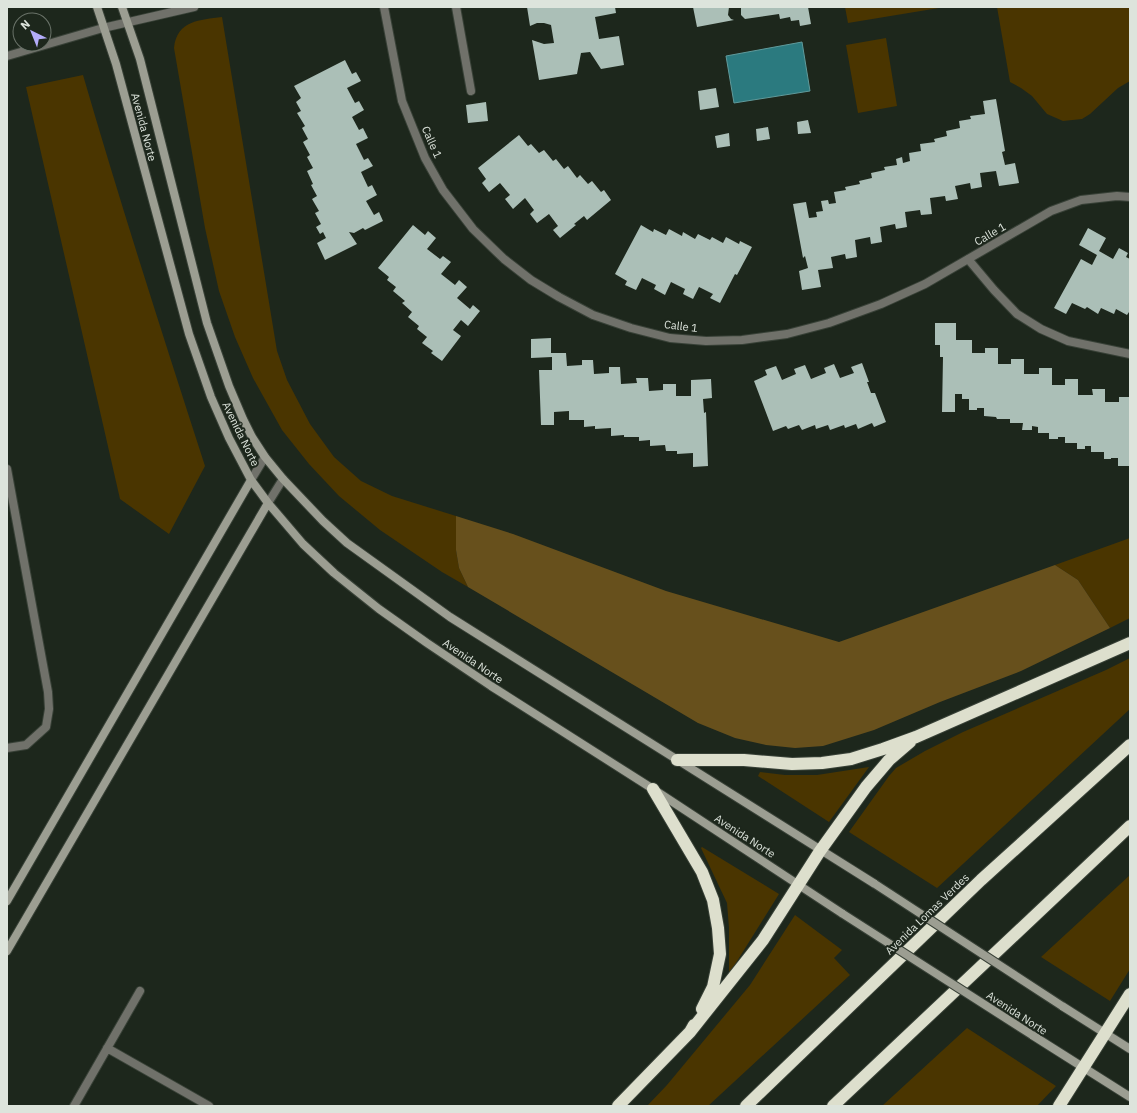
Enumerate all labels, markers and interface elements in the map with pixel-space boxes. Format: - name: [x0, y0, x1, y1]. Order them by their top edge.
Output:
- north arrow: [12, 12, 52, 52]
- text: N: [17, 17, 33, 33]
- street label: Avenida Norte: [128, 91, 160, 163]
- street label: Calle 1: [419, 124, 445, 161]
- street label: Calle 1: [972, 219, 1009, 249]
- street label: Calle 1: [663, 317, 699, 335]
- street label: Avenida Norte: [219, 400, 263, 468]
- street label: Avenida Norte: [440, 636, 506, 686]
- street label: Avenida Norte: [712, 811, 778, 861]
- street label: Avenida Lomas Verdes: [882, 870, 972, 958]
- street label: Avenida Norte: [984, 988, 1050, 1038]

